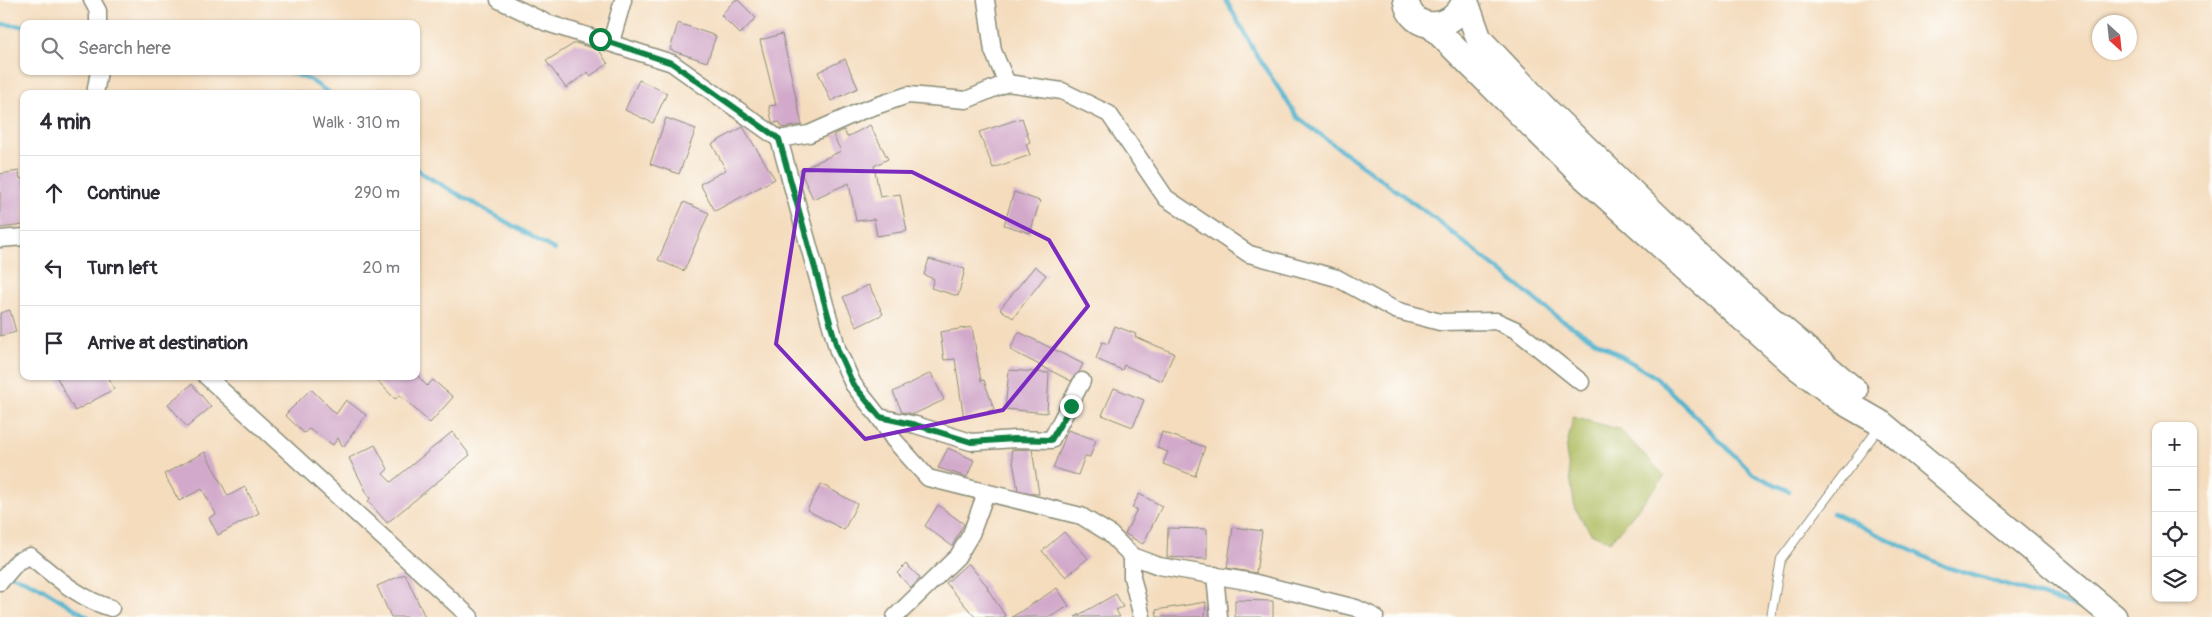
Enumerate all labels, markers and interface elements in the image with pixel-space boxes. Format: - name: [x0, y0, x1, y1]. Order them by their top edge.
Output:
- north arrow: [2092, 15, 2137, 60]
- search box: [20, 20, 420, 75]
- route start: [589, 28, 612, 51]
- icon: search: [38, 34, 66, 62]
- text: Search here: [78, 36, 171, 60]
- text: 4 min: [40, 109, 91, 136]
- text: Walk · 310 m: [313, 113, 400, 133]
- icon: ahead: [40, 179, 68, 207]
- text: Continue: [87, 181, 160, 205]
- text: 290 m: [354, 183, 400, 203]
- icon: left: [40, 254, 68, 282]
- text: Turn left: [87, 256, 157, 280]
- text: 20 m: [362, 258, 400, 278]
- icon: arrive: [40, 329, 68, 357]
- text: Arrive at destination: [87, 331, 248, 355]
- route end: [1060, 395, 1083, 418]
- map controls: [2152, 422, 2197, 602]
- button: +: [2152, 422, 2197, 467]
- button: −: [2152, 467, 2197, 512]
- button: locate: [2152, 512, 2197, 557]
- button: layers: [2152, 557, 2197, 602]

